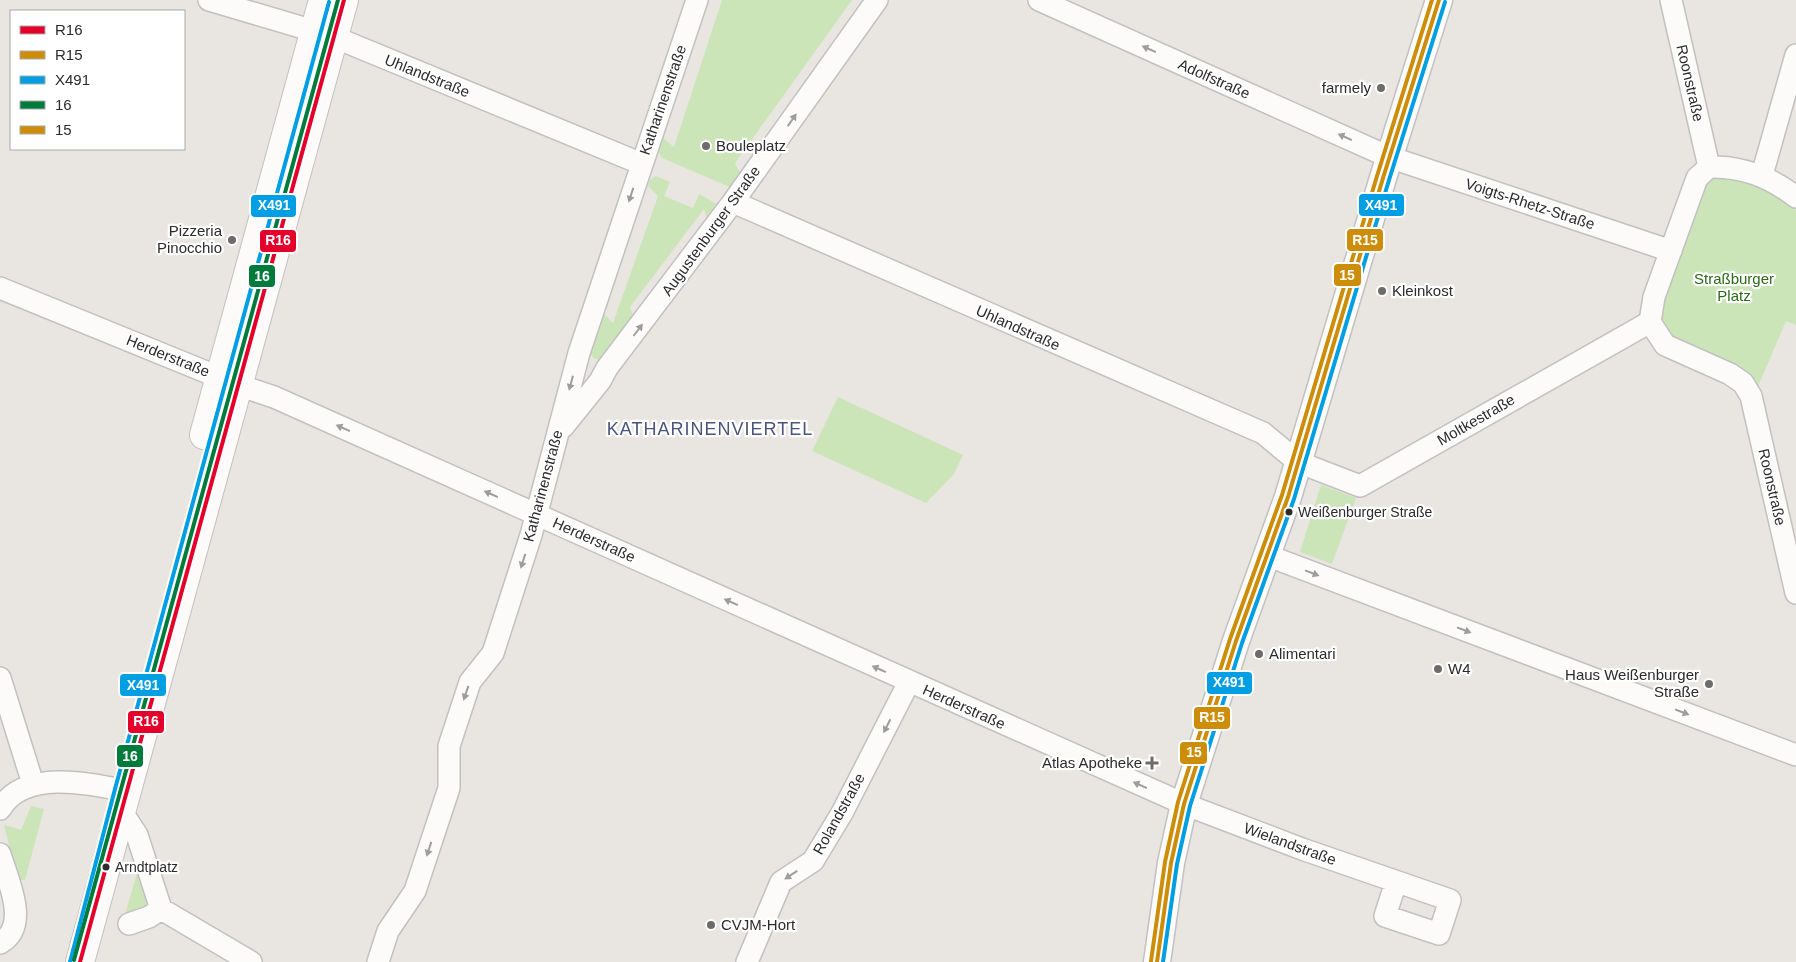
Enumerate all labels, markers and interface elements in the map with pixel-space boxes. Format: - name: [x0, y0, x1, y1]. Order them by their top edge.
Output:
- legend: [10, 10, 185, 150]
- text: R16: [55, 21, 83, 38]
- street label: Katharinenstraße: [636, 43, 689, 157]
- street label: Roonstraße: [1673, 43, 1708, 123]
- one-way arrow: [1142, 45, 1156, 53]
- text: R15: [55, 46, 83, 63]
- street label: Uhlandstraße: [382, 51, 472, 100]
- street label: Adolfstraße: [1176, 55, 1253, 102]
- text: X491: [55, 71, 90, 88]
- place label: farmely: [1322, 79, 1371, 96]
- marker: farmely: [1375, 82, 1387, 94]
- text: 16: [55, 96, 72, 113]
- one-way arrow: [787, 113, 797, 127]
- text: 15: [55, 121, 72, 138]
- one-way arrow: [1338, 133, 1352, 141]
- place label: Bouleplatz: [716, 137, 786, 154]
- marker: Bouleplatz: [700, 140, 712, 152]
- street label: Augustenburger Straße: [658, 163, 763, 299]
- street label: Voigts-Rhetz-Straße: [1463, 175, 1597, 232]
- one-way arrow: [627, 188, 635, 203]
- line badge: X491: [1358, 193, 1405, 217]
- line badge: X491: [250, 194, 297, 218]
- text: X491: [258, 197, 291, 213]
- text: X491: [1365, 197, 1398, 213]
- place label: Pizzeria Pinocchio: [157, 222, 223, 256]
- line badge: R15: [1346, 228, 1384, 252]
- line badge: R16: [259, 229, 297, 253]
- text: R16: [265, 232, 291, 248]
- text: R15: [1352, 232, 1378, 248]
- marker: Pizzeria Pinocchio: [226, 234, 238, 246]
- line badge: 15: [1333, 263, 1362, 287]
- line badge: 16: [248, 264, 276, 288]
- text: 15: [1339, 267, 1355, 283]
- text: 16: [254, 268, 270, 284]
- park label: Straßburger Platz: [1694, 270, 1774, 304]
- place label: Kleinkost: [1392, 282, 1454, 299]
- marker: Kleinkost: [1376, 285, 1388, 297]
- street label: Uhlandstraße: [974, 301, 1063, 354]
- one-way arrow: [632, 324, 643, 337]
- street label: Herderstraße: [124, 331, 212, 380]
- one-way arrow: [567, 376, 575, 391]
- street label: Moltkestraße: [1434, 391, 1518, 449]
- district label: KATHARINENVIERTEL: [607, 419, 813, 439]
- one-way arrow: [336, 423, 350, 431]
- street label: Katharinenstraße: [519, 428, 566, 544]
- street label: Roonstraße: [1755, 447, 1790, 527]
- one-way arrow: [484, 490, 498, 498]
- place label: Weißenburger Straße: [1298, 504, 1433, 520]
- marker: Weißenburger Straße: [1284, 507, 1294, 517]
- street label: Herderstraße: [550, 514, 638, 565]
- one-way arrow: [519, 553, 526, 568]
- one-way arrow: [1305, 569, 1319, 577]
- one-way arrow: [724, 597, 738, 605]
- one-way arrow: [1457, 626, 1472, 634]
- place label: Alimentari: [1269, 645, 1336, 662]
- marker: Alimentari: [1253, 648, 1265, 660]
- place label: W4: [1448, 660, 1471, 677]
- marker: W4: [1432, 663, 1444, 675]
- one-way arrow: [872, 664, 886, 672]
- place label: Haus Weißenburger Straße: [1565, 666, 1699, 700]
- line badge: X491: [1206, 671, 1253, 695]
- line badge: X491: [119, 673, 167, 697]
- text: X491: [1213, 674, 1246, 690]
- text: X491: [127, 677, 160, 693]
- marker: Haus Weißenburger Straße: [1703, 678, 1715, 690]
- street label: Herderstraße: [920, 681, 1008, 732]
- one-way arrow: [462, 686, 470, 701]
- line badge: R15: [1193, 706, 1231, 730]
- text: R15: [1199, 709, 1225, 725]
- one-way arrow: [1674, 709, 1689, 716]
- line badge: R16: [127, 710, 165, 734]
- text: R16: [133, 713, 159, 729]
- one-way arrow: [883, 718, 891, 733]
- line badge: 15: [1179, 741, 1208, 765]
- line badge: 16: [116, 744, 144, 768]
- text: 15: [1186, 744, 1202, 760]
- text: 16: [122, 748, 138, 764]
- place label: Atlas Apotheke: [1042, 754, 1142, 771]
- marker: Atlas Apotheke: [1146, 757, 1158, 769]
- street label: Rolandstraße: [809, 770, 868, 857]
- one-way arrow: [1133, 780, 1147, 788]
- street label: Wielandstraße: [1242, 819, 1339, 868]
- one-way arrow: [424, 842, 432, 857]
- place label: Arndtplatz: [115, 859, 178, 875]
- marker: Arndtplatz: [101, 862, 111, 872]
- one-way arrow: [785, 870, 798, 880]
- place label: CVJM-Hort: [721, 916, 796, 933]
- marker: CVJM-Hort: [705, 919, 717, 931]

